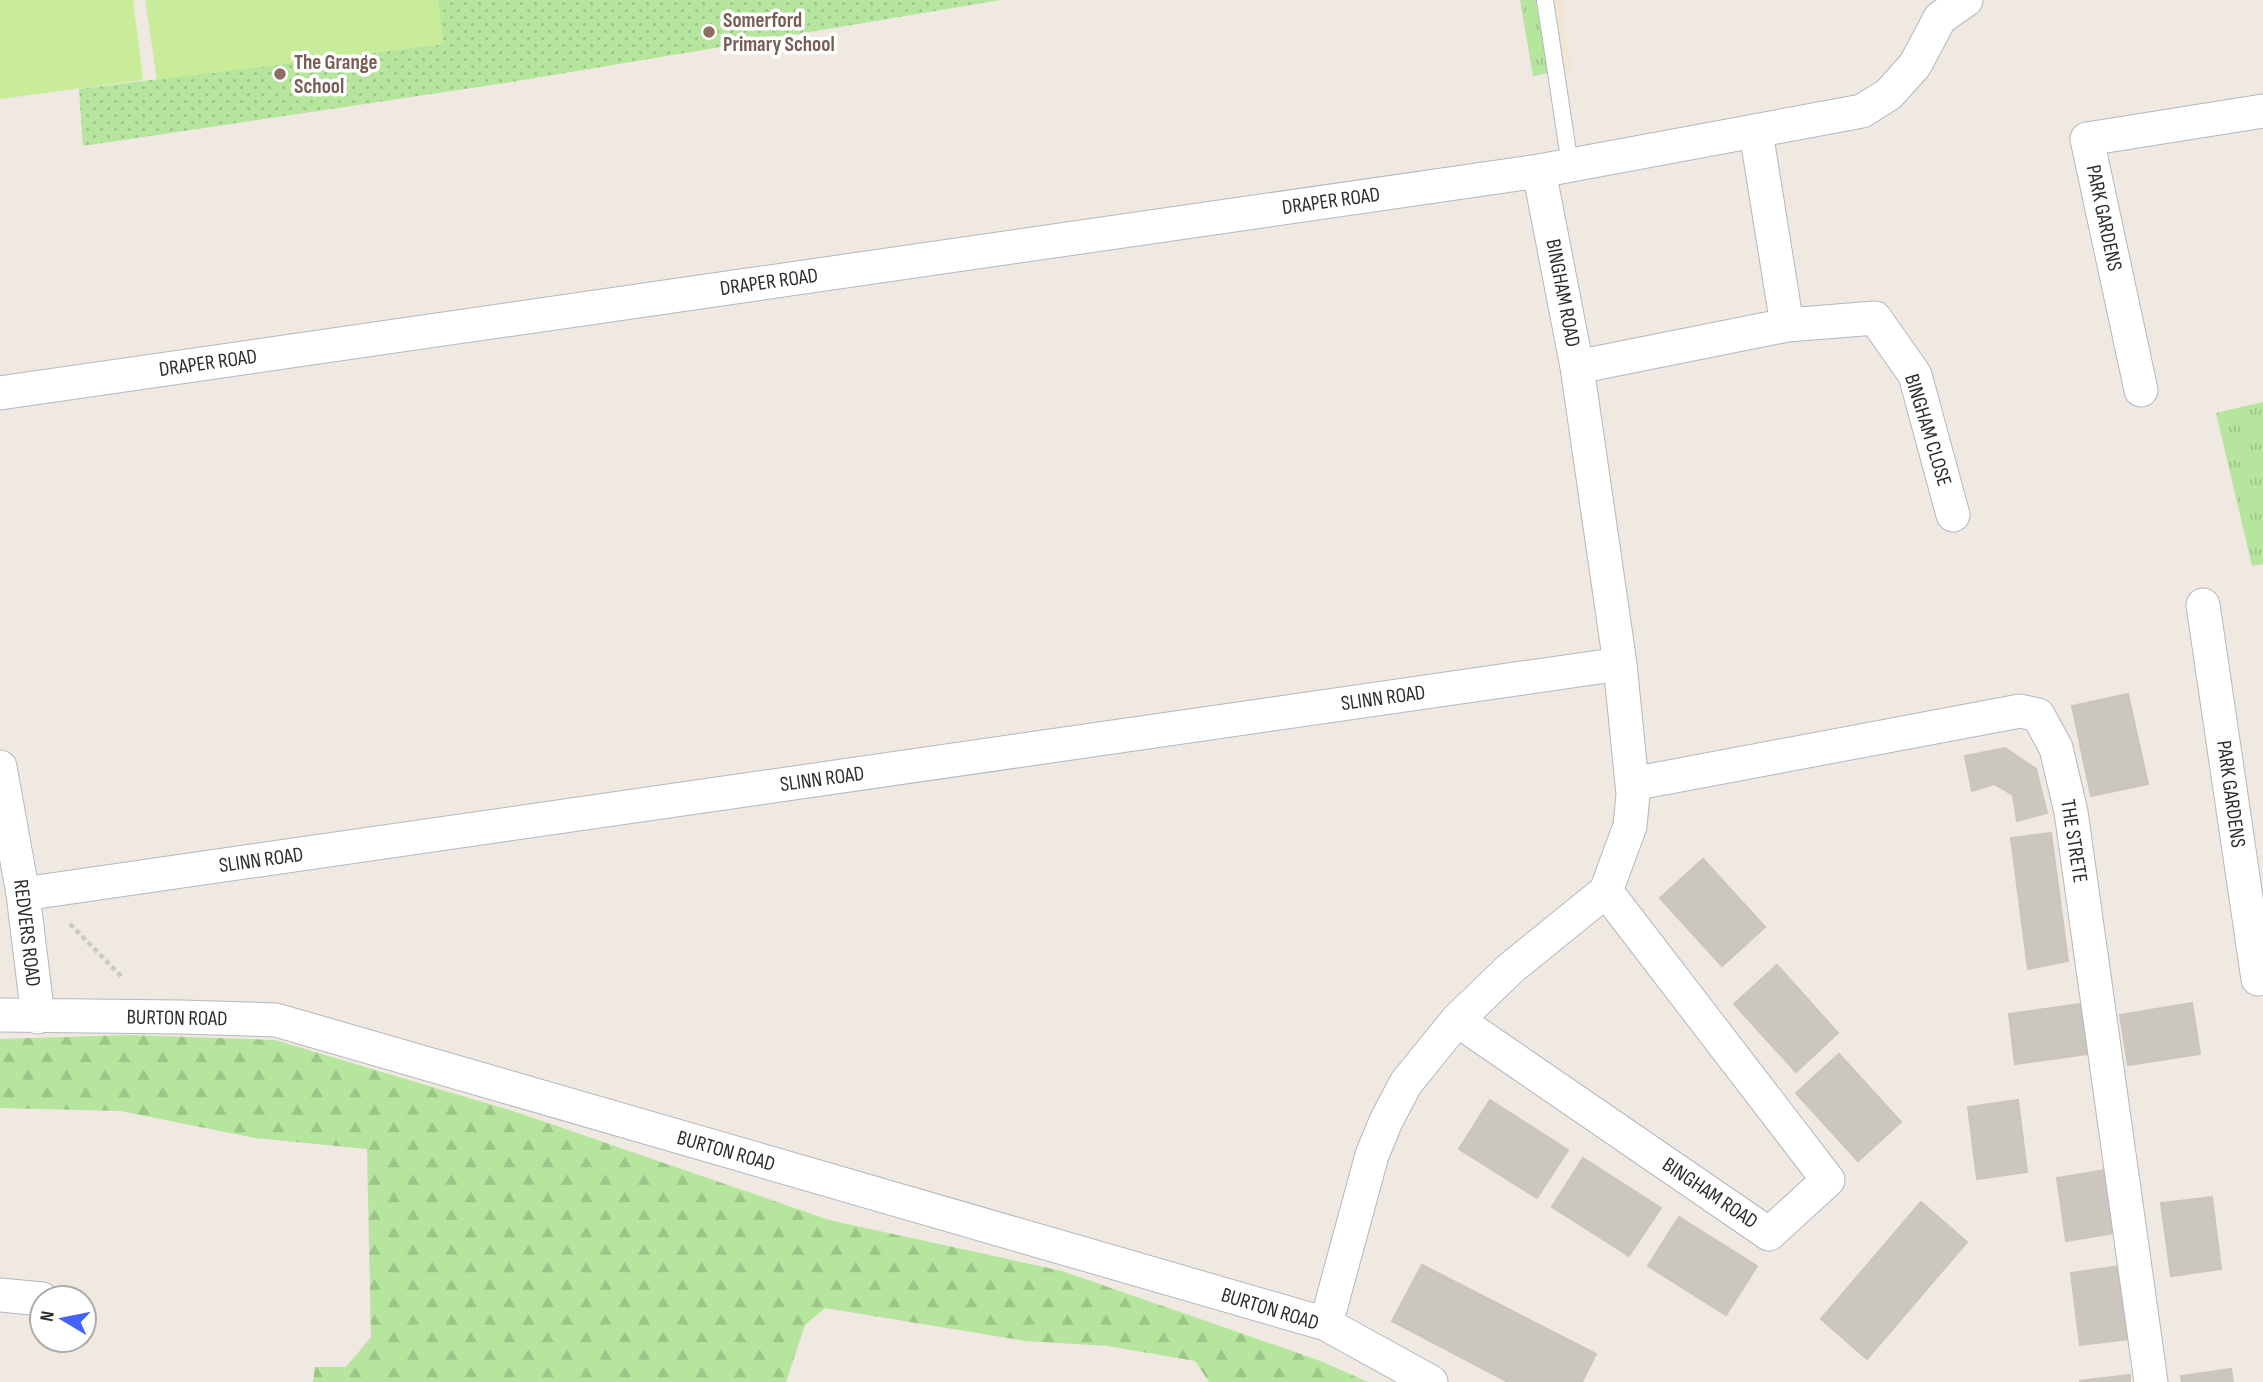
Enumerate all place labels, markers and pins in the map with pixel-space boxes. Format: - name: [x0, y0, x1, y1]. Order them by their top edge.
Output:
- place label: Somerford Primary School: [723, 8, 835, 57]
- marker: Somerford Primary School: [701, 24, 717, 40]
- place label: The Grange School: [294, 50, 377, 99]
- marker: The Grange School: [272, 66, 288, 82]

